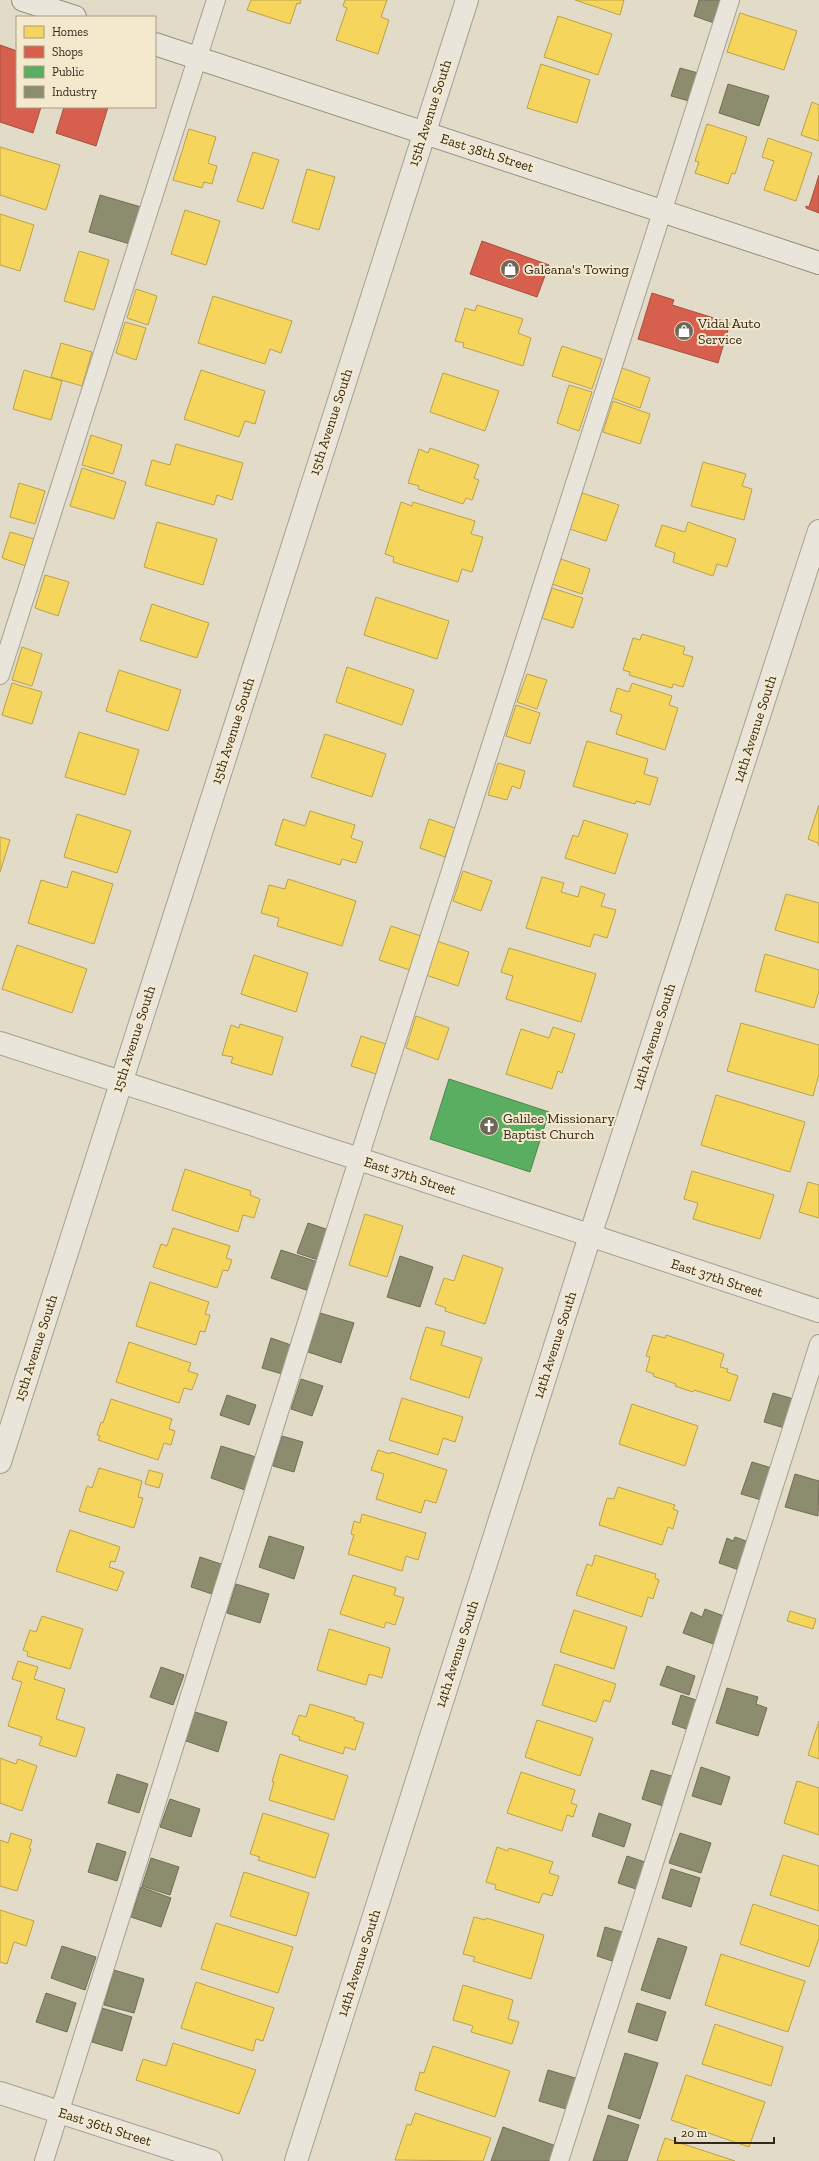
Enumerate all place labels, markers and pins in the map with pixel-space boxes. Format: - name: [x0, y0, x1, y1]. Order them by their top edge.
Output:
- shop icon: Galeana's Towing: [499, 258, 521, 280]
- place label: Galeana's Towing: [524, 261, 629, 278]
- place label: Vidal Auto Service: [697, 315, 761, 348]
- shop icon: Vidal Auto Service: [673, 320, 695, 342]
- place label: Galilee Missionary Baptist Church: [503, 1110, 615, 1143]
- church icon: Galilee Missionary Baptist Church: [478, 1115, 500, 1137]

